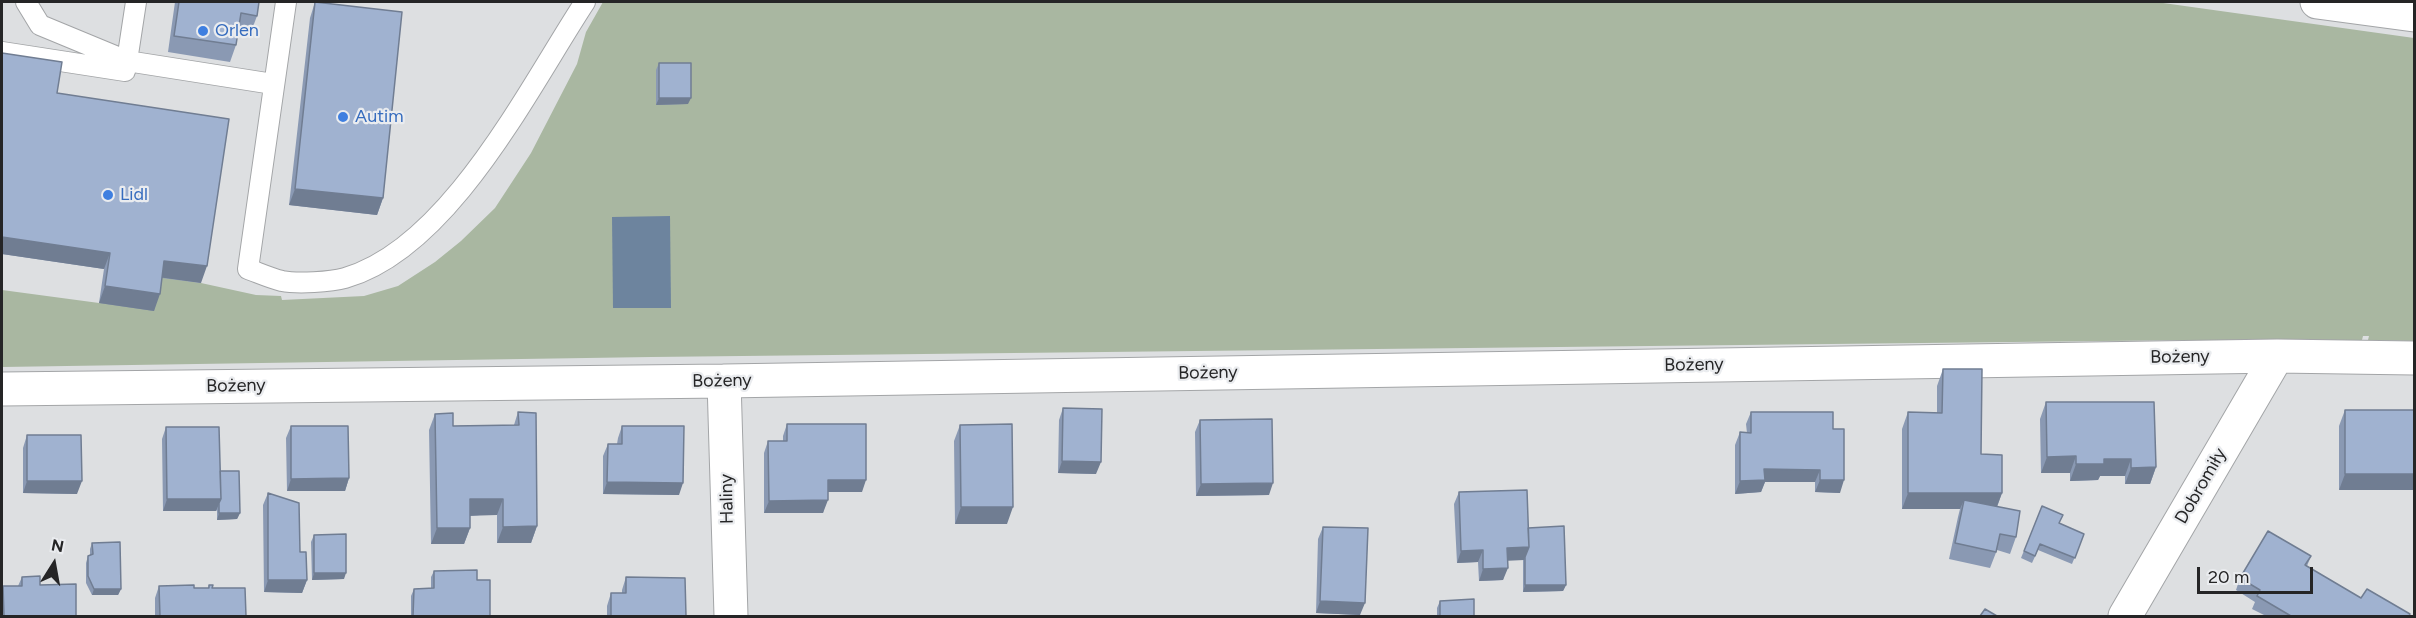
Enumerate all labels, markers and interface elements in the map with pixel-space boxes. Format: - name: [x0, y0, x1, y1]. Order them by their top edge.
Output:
- place label: Orlen: [215, 20, 259, 42]
- marker: Orlen: [196, 24, 210, 38]
- place label: Autim: [355, 106, 404, 128]
- marker: Autim: [336, 110, 350, 124]
- place label: Lidl: [120, 184, 148, 206]
- marker: Lidl: [101, 188, 115, 202]
- street label: Bożeny: [2150, 346, 2210, 368]
- street label: Bożeny: [1664, 354, 1724, 376]
- street label: Bożeny: [1178, 362, 1238, 384]
- street label: Bożeny: [692, 370, 752, 392]
- street label: Bożeny: [206, 375, 266, 397]
- street label: Dobromiły: [2171, 444, 2231, 528]
- street label: Haliny: [716, 474, 738, 524]
- north arrow: [24, 534, 84, 594]
- text: N: [50, 535, 65, 556]
- scale bar: [2200, 555, 2316, 593]
- text: 20 m: [2208, 566, 2249, 588]

